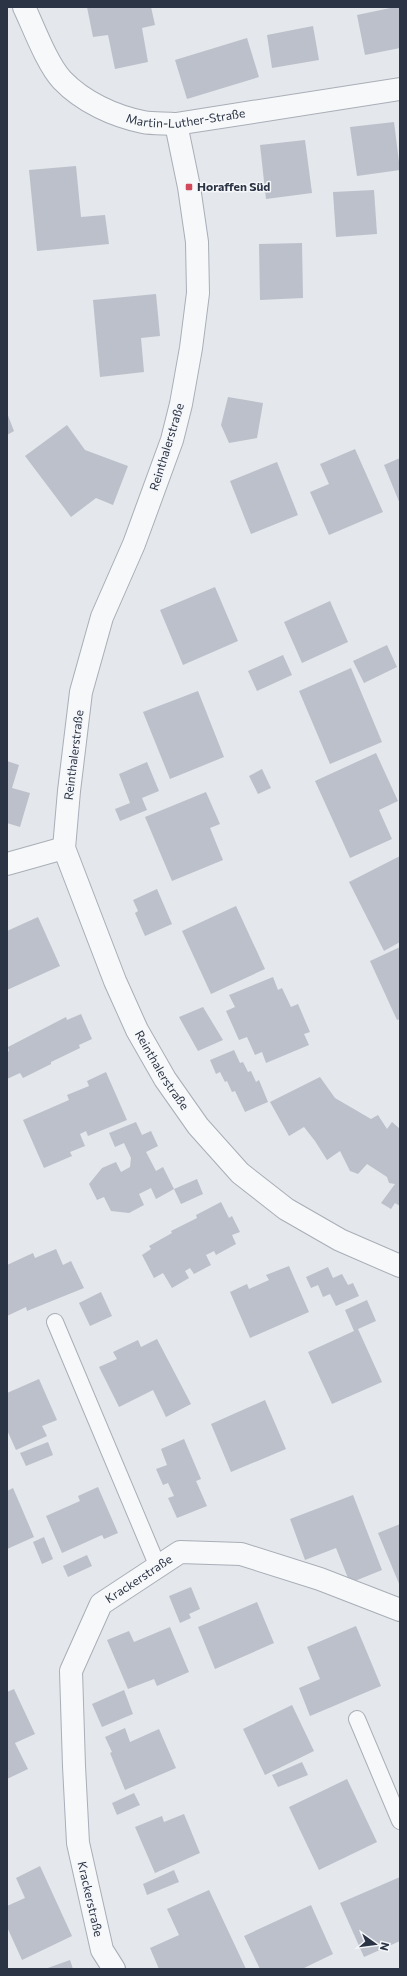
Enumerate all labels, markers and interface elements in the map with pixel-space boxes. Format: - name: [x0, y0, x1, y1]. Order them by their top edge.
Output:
- street label: Martin-Luther-Straße: [125, 105, 246, 130]
- place label: Horaffen Süd: [197, 179, 270, 193]
- marker: Horaffen Süd: [184, 182, 194, 192]
- street label: Reinthalerstraße: [146, 401, 186, 492]
- street label: Reinthalerstraße: [61, 709, 85, 801]
- street label: Reinthalerstraße: [133, 1028, 192, 1112]
- street label: Krackerstraße: [102, 1551, 174, 1605]
- street label: Krackerstraße: [75, 1860, 106, 1938]
- north arrow: [355, 1924, 395, 1964]
- text: N: [378, 1941, 392, 1952]

